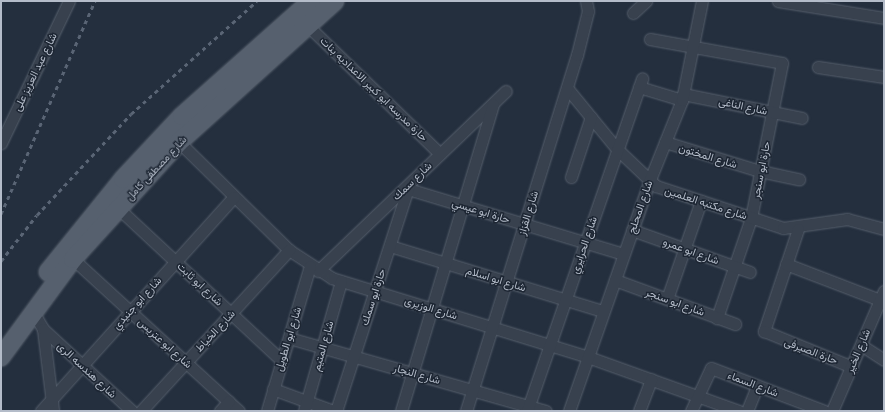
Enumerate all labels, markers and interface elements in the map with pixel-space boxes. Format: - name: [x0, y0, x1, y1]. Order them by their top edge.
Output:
- street label: شارع عبد العزيز على: [10, 31, 60, 113]
- street label: حارة مدرسه ابو كبير الاعداديه بنات: [318, 34, 430, 144]
- street label: شارع الناغى: [717, 94, 769, 118]
- street label: شارع مصطفى كامل: [123, 133, 189, 203]
- street label: حارة ابو سنجر: [749, 140, 773, 200]
- street label: شارع المختون: [677, 141, 739, 171]
- street label: شارع سمك: [390, 159, 434, 203]
- street label: شارع المحلج: [625, 179, 655, 235]
- street label: شارع مكتبه العلمين: [663, 183, 749, 223]
- street label: شارع القزاز: [515, 189, 541, 237]
- street label: حارة ابو عيسي: [450, 196, 512, 226]
- street label: شارع الحرايري: [568, 215, 600, 275]
- street label: شارع ابو عمرو: [661, 235, 721, 267]
- street label: شارع ابو ثابت: [174, 259, 226, 309]
- street label: شارع ابو اسلام: [464, 264, 528, 294]
- street label: حارة ابو سمك: [358, 267, 388, 327]
- street label: شارع ابو جنيدي: [110, 274, 164, 332]
- street label: شارع ابو سنجر: [644, 285, 706, 319]
- street label: شارع الوزيرى: [403, 294, 459, 322]
- street label: شارع ابو الطويل: [272, 305, 304, 373]
- street label: شارع الخياط: [192, 307, 238, 355]
- street label: شارع ابو عتريس: [135, 315, 195, 371]
- street label: شارع المتيم: [310, 319, 336, 373]
- street label: شارع الخير: [843, 327, 873, 375]
- street label: حارة الصيرفى: [783, 335, 839, 367]
- street label: شارع هندسه الرى: [55, 339, 119, 401]
- street label: شارع النجار: [392, 361, 442, 387]
- street label: شارع السماء: [726, 368, 780, 400]

